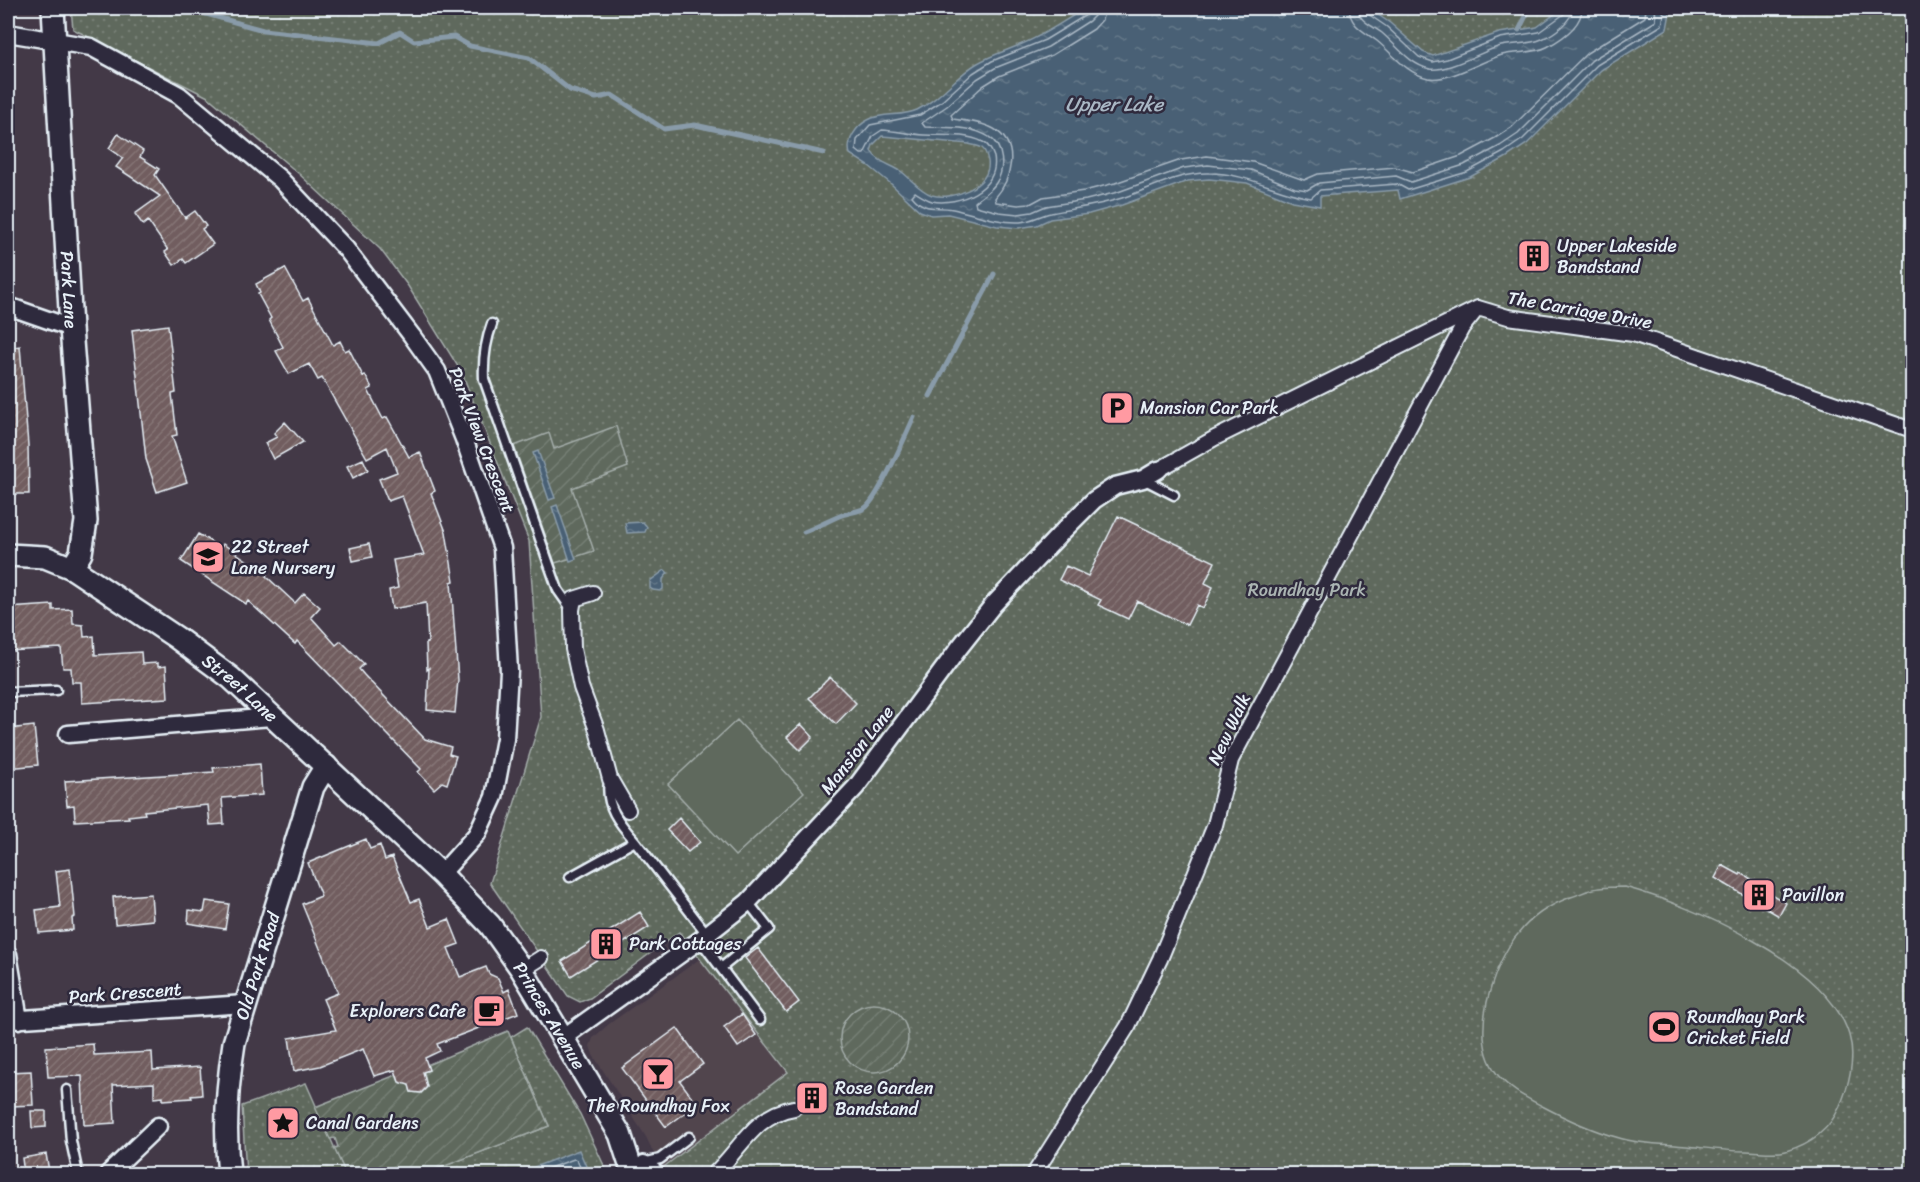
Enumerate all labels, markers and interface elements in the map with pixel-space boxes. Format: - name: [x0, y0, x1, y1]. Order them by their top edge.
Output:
- water label: Upper Lake: [1065, 87, 1165, 122]
- place label: Upper Lakeside Bandstand: [1557, 230, 1677, 283]
- building icon: Upper Lakeside Bandstand: [1516, 238, 1552, 274]
- street label: Park Lane: [51, 250, 87, 329]
- street label: The Carriage Drive: [1505, 282, 1655, 338]
- street label: Park View Crescent: [439, 362, 525, 518]
- parking icon: Mansion Car Park: [1099, 390, 1135, 426]
- place label: Mansion Car Park: [1140, 392, 1279, 424]
- place label: 22 Street Lane Nursery: [231, 531, 336, 584]
- school or university icon: 22 Street Lane Nursery: [190, 539, 226, 575]
- park label: Roundhay Park: [1248, 574, 1366, 606]
- street label: Street Lane: [195, 645, 286, 731]
- street label: New Walk: [1198, 687, 1260, 771]
- street label: Mansion Lane: [812, 698, 902, 802]
- building icon: Pavillon: [1741, 877, 1777, 913]
- place label: Pavillon: [1782, 879, 1844, 911]
- street label: Old Park Road: [226, 907, 290, 1024]
- building icon: Park Cottages: [588, 926, 624, 962]
- place label: Park Cottages: [629, 928, 742, 960]
- street label: Princes Avenue: [504, 954, 594, 1076]
- street label: Park Crescent: [68, 973, 183, 1013]
- cafe icon: Explorers Cafe: [471, 993, 507, 1029]
- place label: Explorers Cafe: [349, 995, 466, 1027]
- place label: Roundhay Park Cricket Field: [1687, 1001, 1805, 1054]
- sports icon: Roundhay Park Cricket Field: [1646, 1009, 1682, 1045]
- bar icon: The Roundhay Fox: [640, 1056, 676, 1092]
- place label: Rose Garden Bandstand: [835, 1072, 934, 1125]
- building icon: Rose Garden Bandstand: [794, 1080, 830, 1116]
- place label: The Roundhay Fox: [587, 1090, 730, 1122]
- place icon: Canal Gardens: [265, 1105, 301, 1141]
- place label: Canal Gardens: [306, 1107, 419, 1139]

